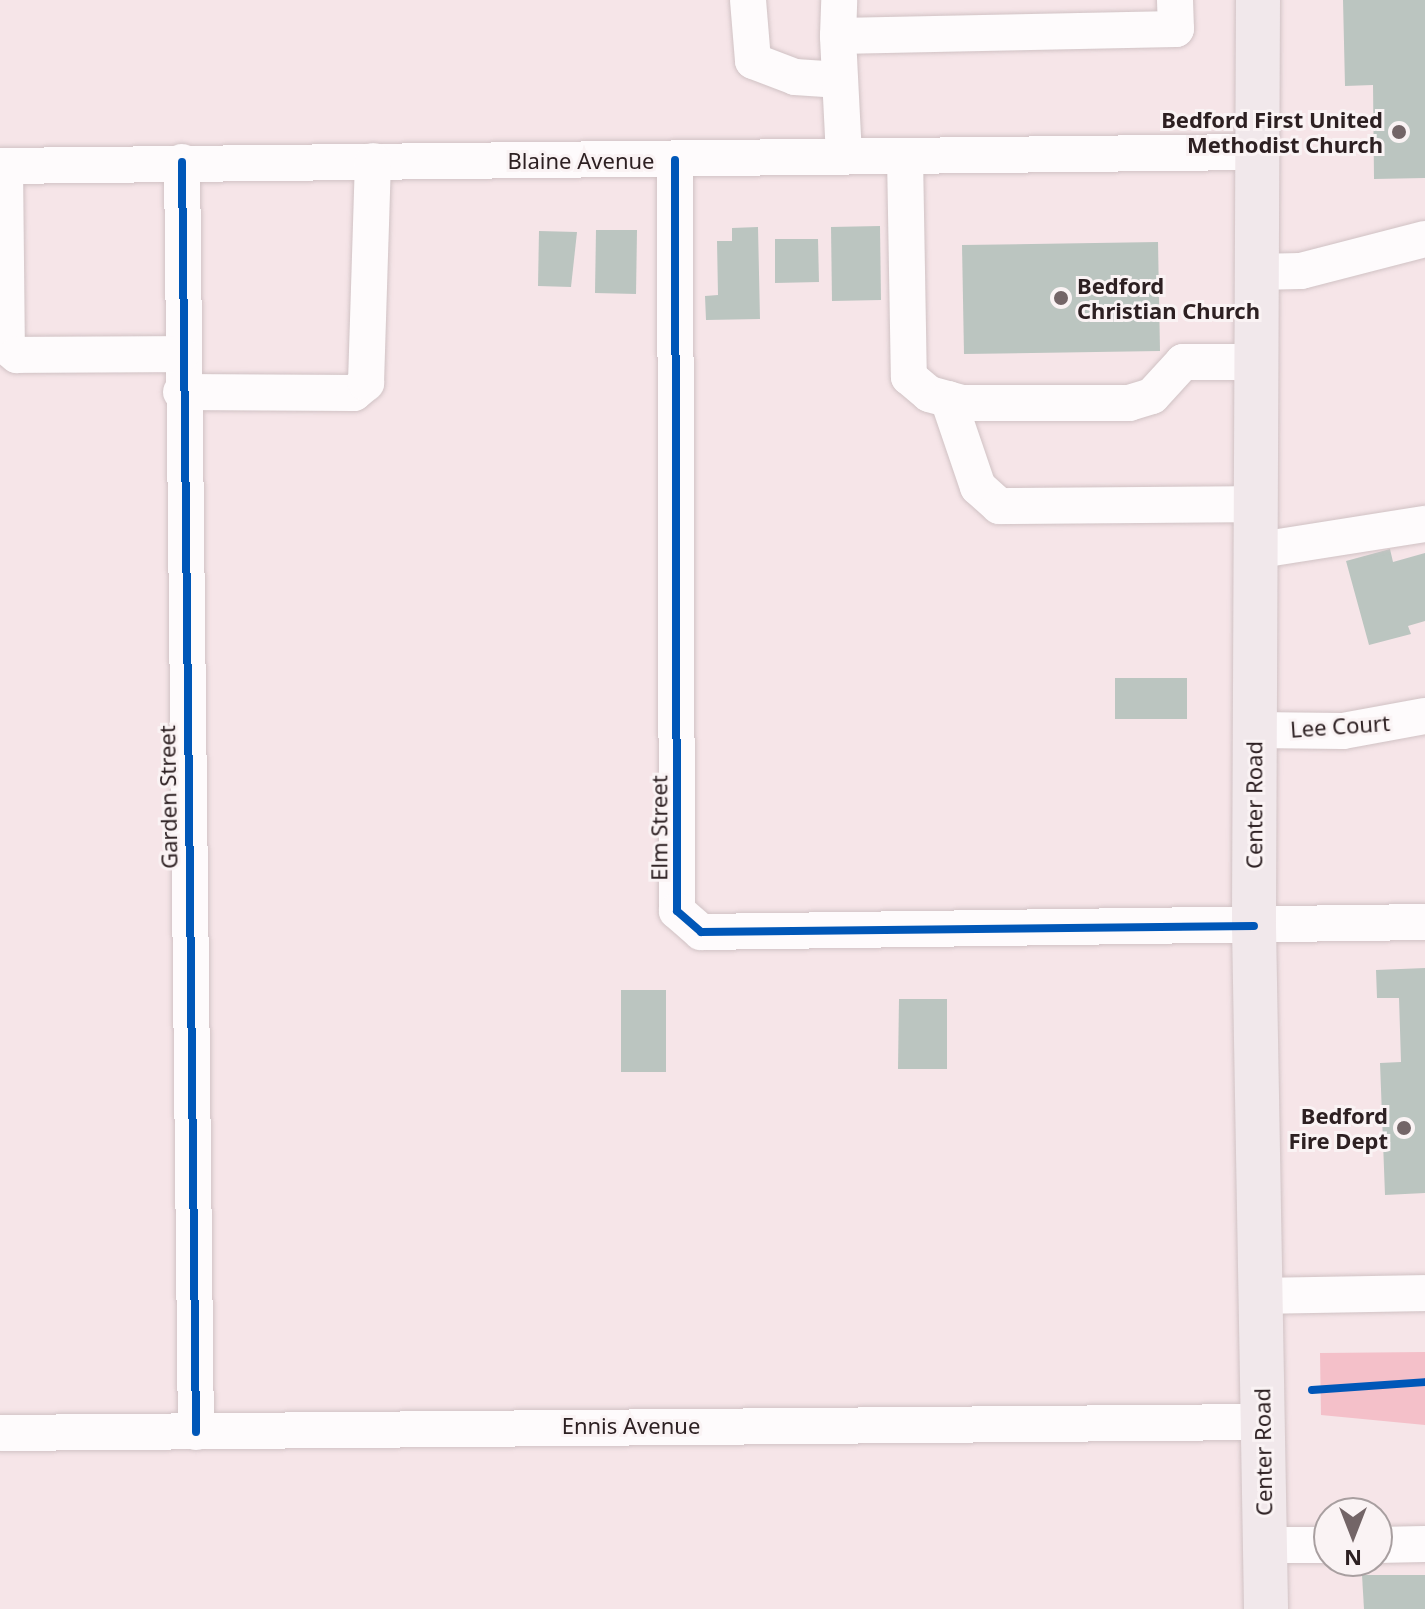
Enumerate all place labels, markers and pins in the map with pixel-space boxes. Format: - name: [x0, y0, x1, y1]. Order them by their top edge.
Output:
- place label: Bedford First United Methodist Church: [1161, 106, 1383, 158]
- marker: Bedford First United Methodist Church: [1390, 123, 1408, 141]
- place label: Bedford Christian Church: [1077, 272, 1260, 324]
- marker: Bedford Christian Church: [1052, 289, 1070, 307]
- place label: Bedford Fire Dept: [1288, 1102, 1388, 1154]
- marker: Bedford Fire Dept: [1395, 1119, 1413, 1137]

